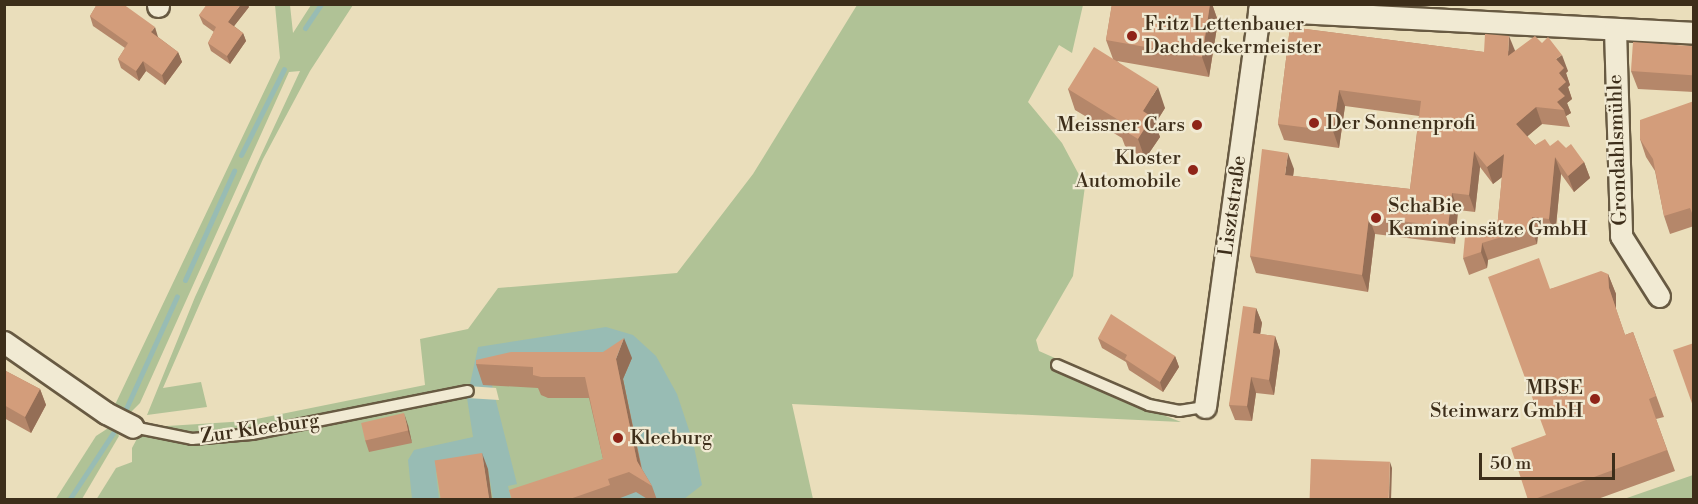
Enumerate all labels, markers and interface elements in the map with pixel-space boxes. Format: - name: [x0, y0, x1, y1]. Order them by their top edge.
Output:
- place label: Fritz Lettenbauer Dachdeckermeister: [1144, 13, 1321, 60]
- marker: Fritz Lettenbauer Dachdeckermeister: [1125, 29, 1139, 43]
- street label: Grondahlsmühle: [1603, 74, 1633, 226]
- place label: Der Sonnenprofi: [1326, 111, 1476, 135]
- place label: Meissner Cars: [1057, 113, 1185, 137]
- marker: Der Sonnenprofi: [1307, 116, 1321, 130]
- marker: Meissner Cars: [1190, 118, 1204, 132]
- place label: Kloster Automobile: [1075, 146, 1181, 193]
- street label: Lisztstraße: [1214, 154, 1252, 258]
- marker: Kloster Automobile: [1186, 163, 1200, 177]
- place label: SchaBie Kamineinsätze GmbH: [1388, 195, 1588, 242]
- marker: SchaBie Kamineinsätze GmbH: [1369, 211, 1383, 225]
- place label: MBSE Steinwarz GmbH: [1430, 376, 1583, 423]
- marker: MBSE Steinwarz GmbH: [1588, 392, 1602, 406]
- street label: Zur Kleeburg: [199, 409, 321, 449]
- place label: Kleeburg: [630, 426, 712, 450]
- marker: Kleeburg: [611, 431, 625, 445]
- scale bar: [1482, 441, 1618, 479]
- text: 50 m: [1490, 452, 1531, 475]

